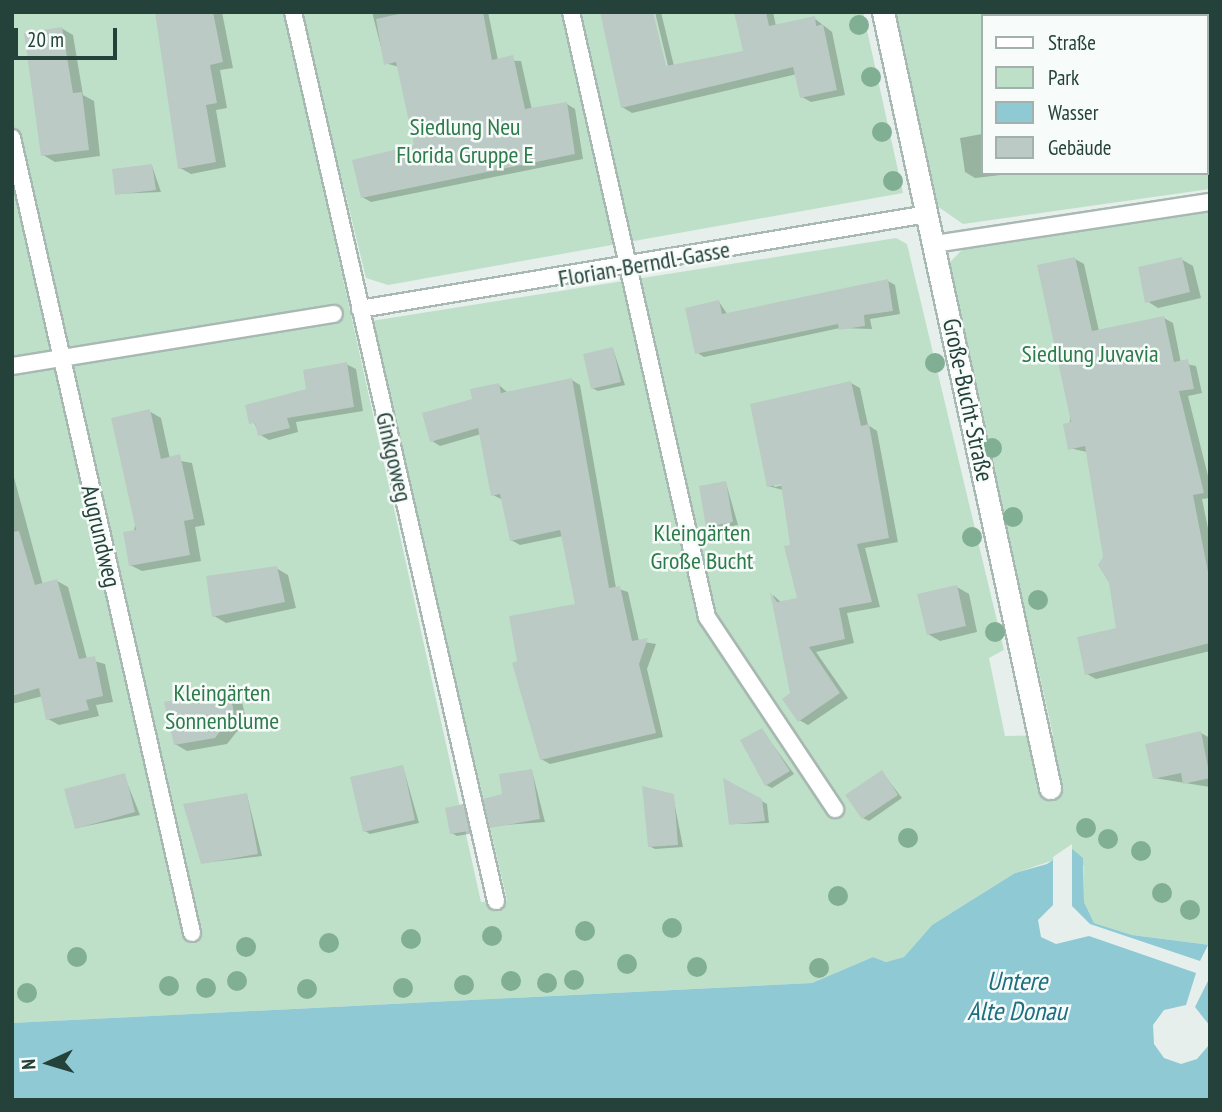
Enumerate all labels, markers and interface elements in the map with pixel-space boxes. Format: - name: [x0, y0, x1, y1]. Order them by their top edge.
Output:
- scale bar: [18, 14, 121, 58]
- legend: [981, 14, 1208, 175]
- text: 20 m: [27, 26, 64, 53]
- text: Straße: [1048, 29, 1096, 56]
- text: Park: [1048, 64, 1079, 91]
- text: Wasser: [1048, 99, 1098, 126]
- park label: Siedlung Neu Florida Gruppe E: [396, 113, 534, 169]
- text: Gebäude: [1048, 134, 1111, 161]
- street label: Florian-Berndl-Gasse: [556, 235, 732, 293]
- street label: Große-Bucht-Straße: [937, 316, 999, 484]
- park label: Siedlung Juvavia: [1021, 340, 1159, 368]
- street label: Ginkgoweg: [370, 409, 418, 505]
- street label: Augrundweg: [75, 482, 127, 590]
- park label: Kleingärten Große Bucht: [651, 519, 753, 575]
- park label: Kleingärten Sonnenblume: [165, 679, 279, 735]
- water label: Untere Alte Donau: [967, 965, 1067, 1026]
- north arrow: [14, 1028, 84, 1098]
- text: N: [16, 1059, 40, 1070]

